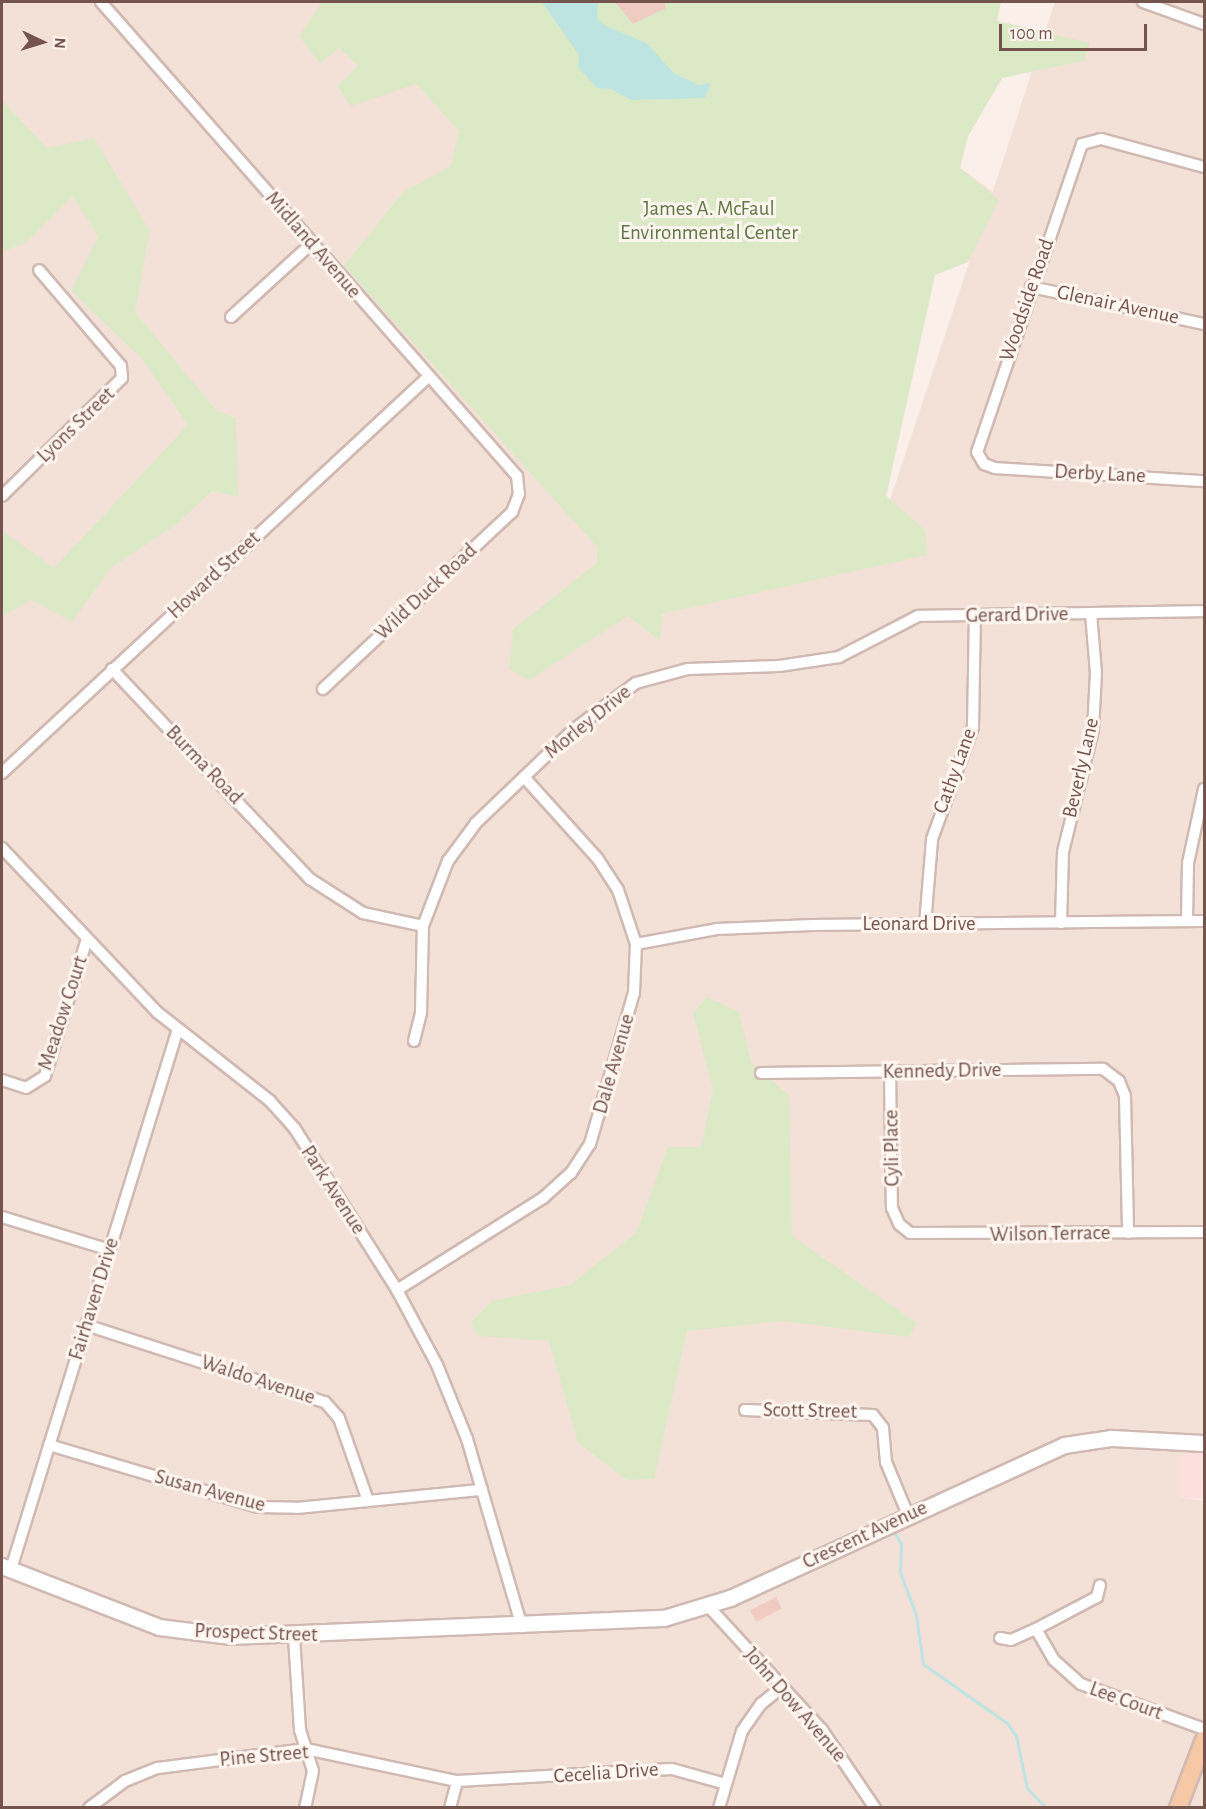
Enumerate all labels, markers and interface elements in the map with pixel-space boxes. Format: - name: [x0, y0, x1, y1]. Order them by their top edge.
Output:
- north arrow: [12, 12, 72, 72]
- scale bar: [1002, 12, 1150, 50]
- text: 100 m: [1010, 25, 1053, 43]
- text: N: [52, 37, 68, 49]
- street label: Midland Avenue: [260, 186, 366, 304]
- park label: James A. McFaul Environmental Center: [620, 196, 798, 246]
- street label: Woodside Road: [994, 235, 1060, 365]
- street label: Glenair Avenue: [1055, 280, 1181, 330]
- street label: Lyons Street: [32, 382, 120, 468]
- street label: Derby Lane: [1054, 459, 1146, 489]
- street label: Howard Street: [162, 526, 266, 624]
- street label: Wild Duck Road: [370, 538, 482, 646]
- street label: Gerard Drive: [965, 602, 1069, 628]
- street label: Morley Drive: [540, 679, 636, 765]
- street label: Beverly Lane: [1057, 715, 1105, 821]
- street label: Burma Road: [160, 720, 248, 810]
- street label: Cathy Lane: [928, 725, 982, 817]
- street label: Leonard Drive: [862, 911, 976, 937]
- street label: Meadow Court: [33, 953, 93, 1073]
- street label: Dale Avenue: [588, 1011, 640, 1117]
- street label: Kennedy Drive: [882, 1057, 1002, 1085]
- street label: Cyli Place: [879, 1109, 905, 1187]
- street label: Park Avenue: [295, 1141, 371, 1239]
- street label: Wilson Terrace: [989, 1220, 1111, 1248]
- street label: Fairhaven Drive: [63, 1235, 125, 1363]
- street label: Waldo Avenue: [198, 1350, 318, 1410]
- street label: Scott Street: [763, 1398, 857, 1424]
- street label: Susan Avenue: [152, 1464, 268, 1518]
- street label: Crescent Avenue: [799, 1495, 931, 1575]
- street label: Prospect Street: [194, 1618, 318, 1648]
- street label: John Dow Avenue: [738, 1642, 852, 1768]
- street label: Lee Court: [1086, 1676, 1166, 1726]
- street label: Pine Street: [218, 1740, 310, 1772]
- street label: Cecelia Drive: [553, 1757, 659, 1789]

